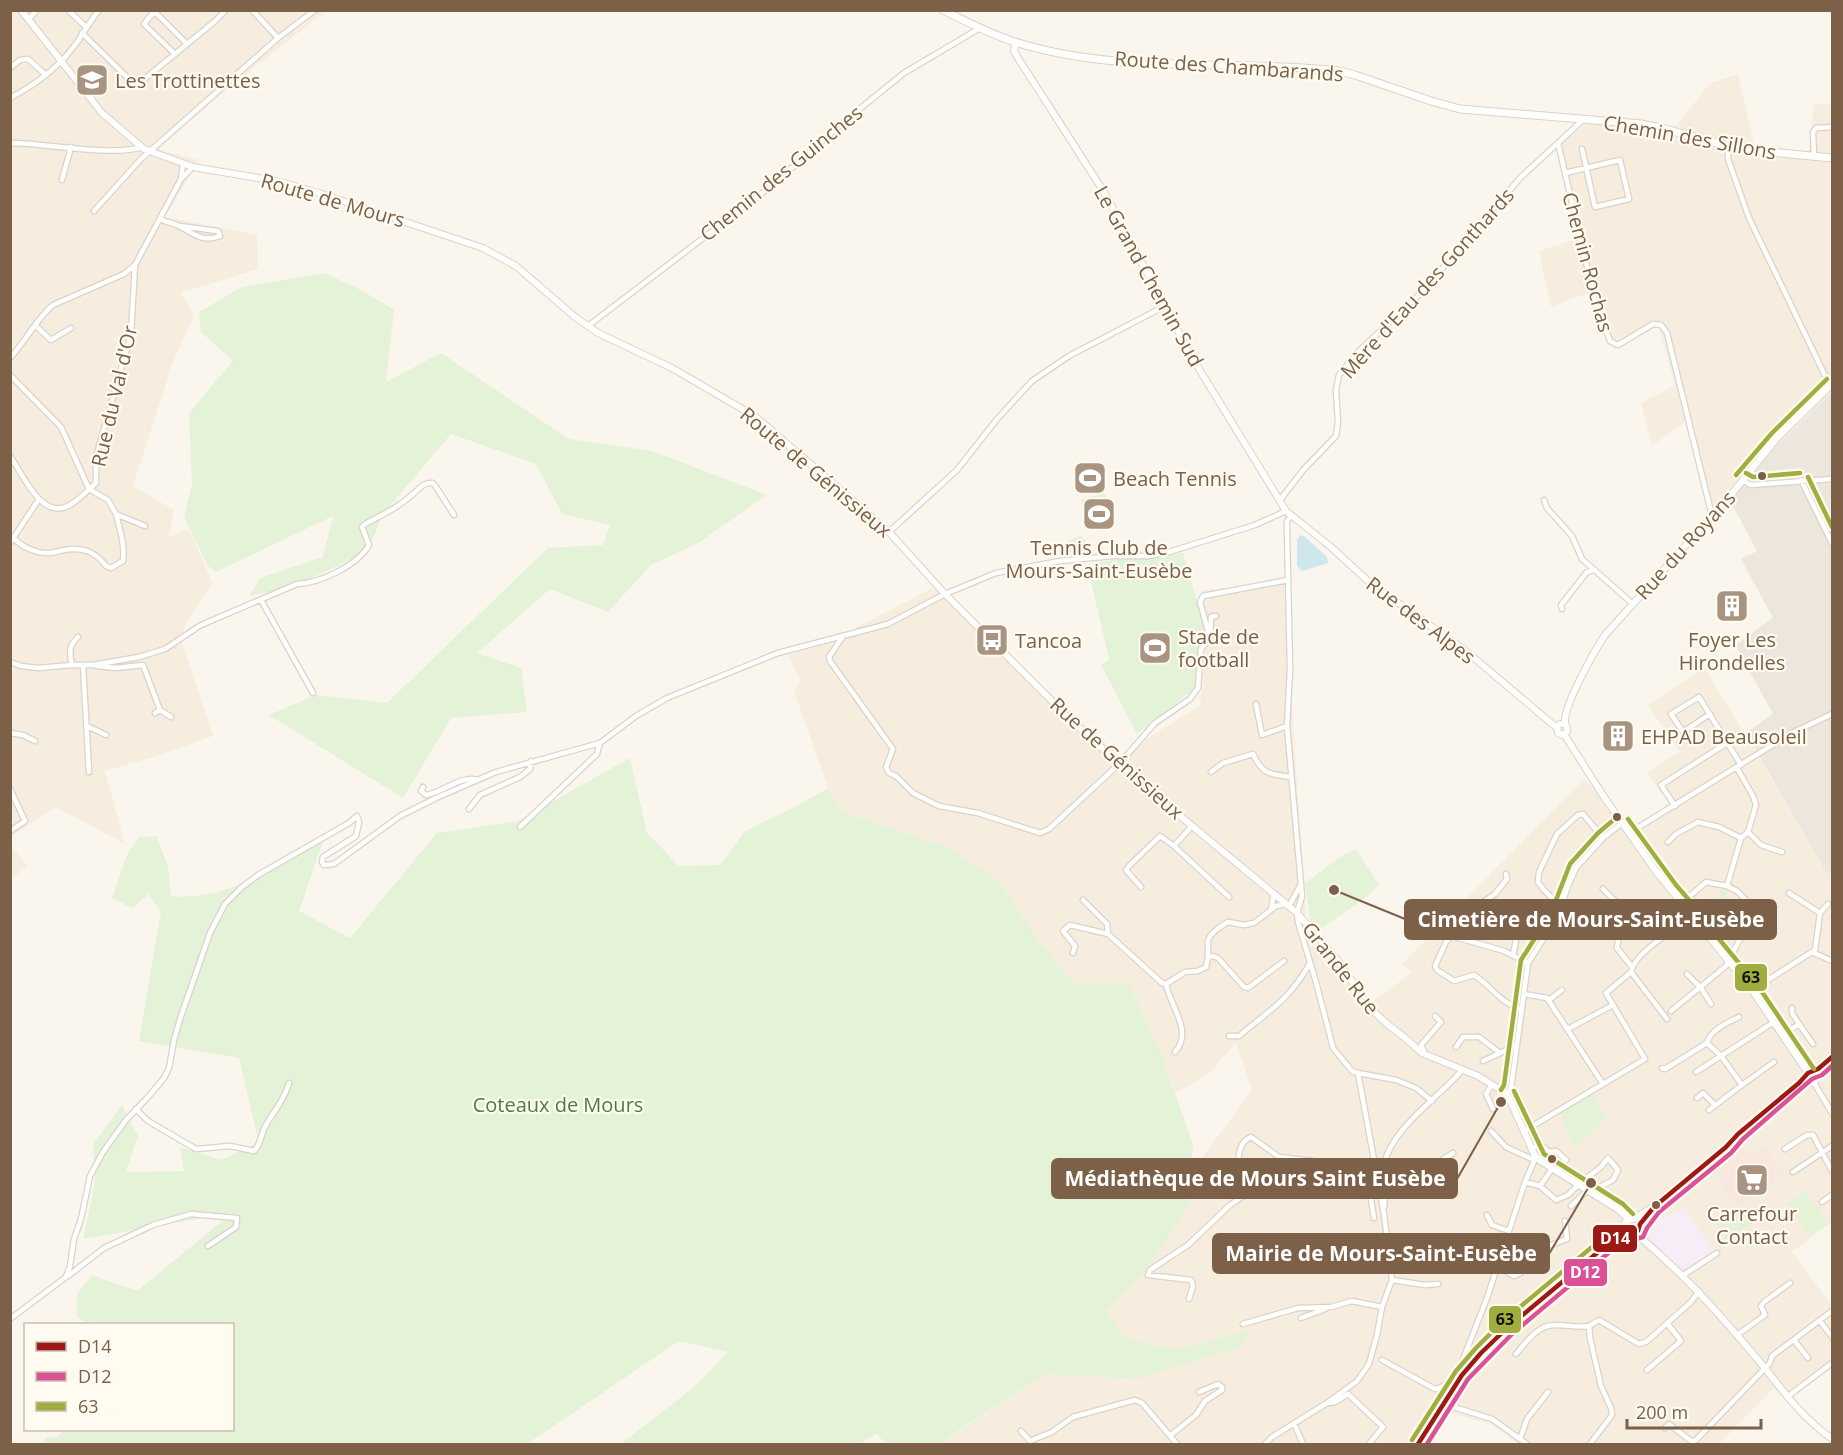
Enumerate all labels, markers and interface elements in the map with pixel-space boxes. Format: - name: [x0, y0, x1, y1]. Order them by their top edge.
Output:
- street label: Route des Chambarands: [1114, 45, 1344, 87]
- school or university icon: Les Trottinettes: [74, 62, 110, 98]
- place label: Les Trottinettes: [115, 67, 260, 94]
- street label: Chemin des Guinches: [694, 99, 868, 247]
- street label: Chemin des Sillons: [1601, 108, 1779, 166]
- street label: Route de Mours: [258, 167, 408, 233]
- street label: Le Grand Chemin Sud: [1088, 181, 1210, 371]
- street label: Mère d'Eau des Gonthards: [1334, 182, 1520, 384]
- street label: Chemin Rochas: [1556, 189, 1620, 335]
- street label: Rue du Val d'Or: [85, 323, 143, 469]
- street label: Route de Génissieux: [735, 401, 898, 544]
- sports icon: Beach Tennis: [1072, 460, 1108, 496]
- place label: Beach Tennis: [1113, 465, 1237, 492]
- unlabelled marker: [1756, 470, 1768, 482]
- street label: Rue du Royans: [1629, 485, 1741, 605]
- sports icon: Tennis Club de Mours-Saint-Eusèbe: [1081, 496, 1117, 532]
- place label: Tennis Club de Mours-Saint-Eusèbe: [1006, 534, 1193, 584]
- street label: Rue des Alpes: [1361, 570, 1481, 670]
- building icon: Foyer Les Hirondelles: [1714, 588, 1750, 624]
- bus stop icon: Tancoa: [974, 622, 1010, 658]
- place label: Stade de football: [1178, 623, 1259, 673]
- place label: Foyer Les Hirondelles: [1679, 626, 1785, 676]
- place label: Tancoa: [1015, 627, 1082, 654]
- sports icon: Stade de football: [1137, 630, 1173, 666]
- street label: Rue de Génissieux: [1044, 691, 1190, 826]
- building icon: EHPAD Beausoleil: [1600, 718, 1636, 754]
- place label: EHPAD Beausoleil: [1641, 723, 1807, 750]
- unlabelled marker: [1611, 811, 1623, 823]
- callout: Cimetière de Mours-Saint-Eusèbe: [1405, 900, 1776, 939]
- text: Cimetière de Mours-Saint-Eusèbe: [1417, 905, 1765, 933]
- street label: Grande Rue: [1296, 916, 1386, 1020]
- line badge: 63: [1734, 963, 1768, 992]
- text: 63: [1742, 966, 1760, 988]
- park label: Coteaux de Mours: [473, 1091, 643, 1118]
- unlabelled marker: [1546, 1153, 1558, 1165]
- callout: Médiathèque de Mours Saint Eusèbe: [1052, 1159, 1457, 1198]
- supermarket icon: Carrefour Contact: [1734, 1162, 1770, 1198]
- text: Médiathèque de Mours Saint Eusèbe: [1064, 1164, 1446, 1192]
- unlabelled marker: [1650, 1199, 1662, 1211]
- place label: Carrefour Contact: [1707, 1200, 1797, 1250]
- line badge: D14: [1592, 1224, 1638, 1253]
- text: D14: [1600, 1227, 1630, 1249]
- callout: Mairie de Mours-Saint-Eusèbe: [1213, 1234, 1549, 1273]
- text: Mairie de Mours-Saint-Eusèbe: [1225, 1239, 1537, 1267]
- line badge: D12: [1563, 1258, 1608, 1287]
- text: D12: [1570, 1261, 1600, 1283]
- line badge: 63: [1488, 1305, 1522, 1334]
- text: 63: [1496, 1308, 1514, 1330]
- legend: [24, 1323, 234, 1431]
- text: D14: [78, 1334, 112, 1358]
- text: D12: [78, 1364, 112, 1388]
- scale bar: [1627, 1392, 1760, 1430]
- text: 63: [78, 1394, 99, 1418]
- text: 200 m: [1636, 1400, 1688, 1424]

